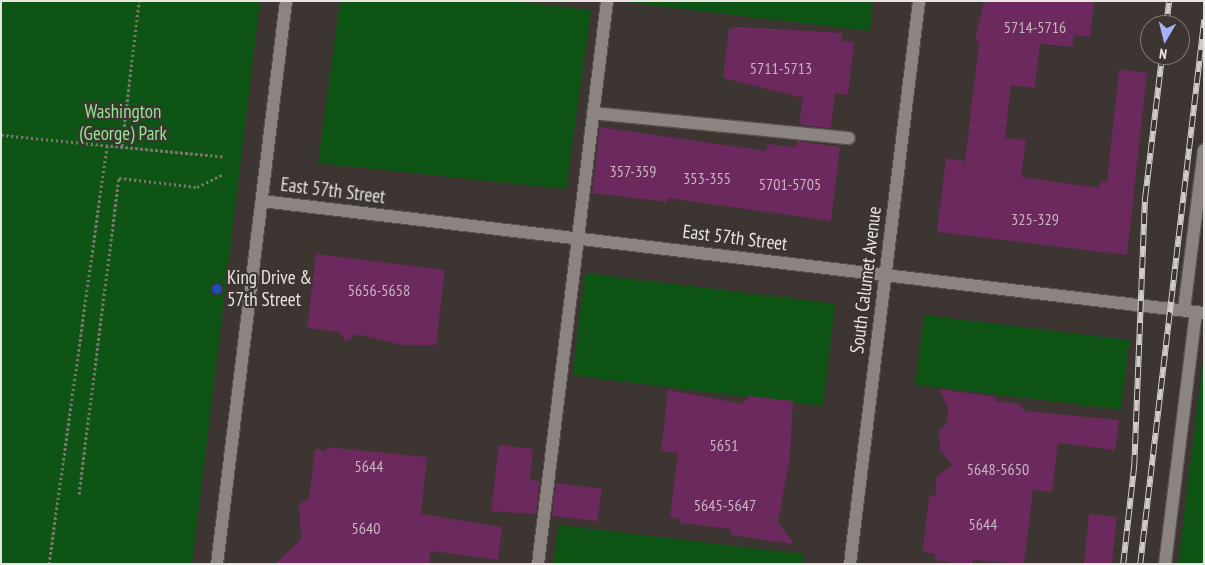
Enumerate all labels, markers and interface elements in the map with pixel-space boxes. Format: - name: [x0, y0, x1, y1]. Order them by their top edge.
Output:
- north arrow: [1140, 15, 1190, 65]
- house number: 5714-5716: [1004, 17, 1066, 37]
- text: N: [1158, 44, 1168, 63]
- house number: 5711-5713: [750, 58, 812, 78]
- park label: Washington (George) Park: [79, 101, 167, 145]
- house number: 357-359: [609, 161, 657, 181]
- house number: 353-355: [683, 168, 731, 188]
- street label: East 57th Street: [279, 173, 387, 209]
- house number: 5701-5705: [759, 174, 821, 194]
- street label: South Calumet Avenue: [846, 205, 886, 355]
- house number: 325-329: [1011, 209, 1059, 229]
- street label: East 57th Street: [681, 220, 789, 256]
- place label: King Drive & 57th Street: [227, 267, 312, 311]
- house number: 5656-5658: [348, 280, 410, 300]
- marker: King Drive & 57th Street: [211, 283, 223, 295]
- house number: 5651: [710, 435, 738, 455]
- house number: 5644: [355, 456, 383, 476]
- house number: 5648-5650: [967, 459, 1029, 479]
- house number: 5645-5647: [694, 495, 756, 515]
- house number: 5644: [969, 514, 997, 534]
- house number: 5640: [352, 518, 380, 538]

